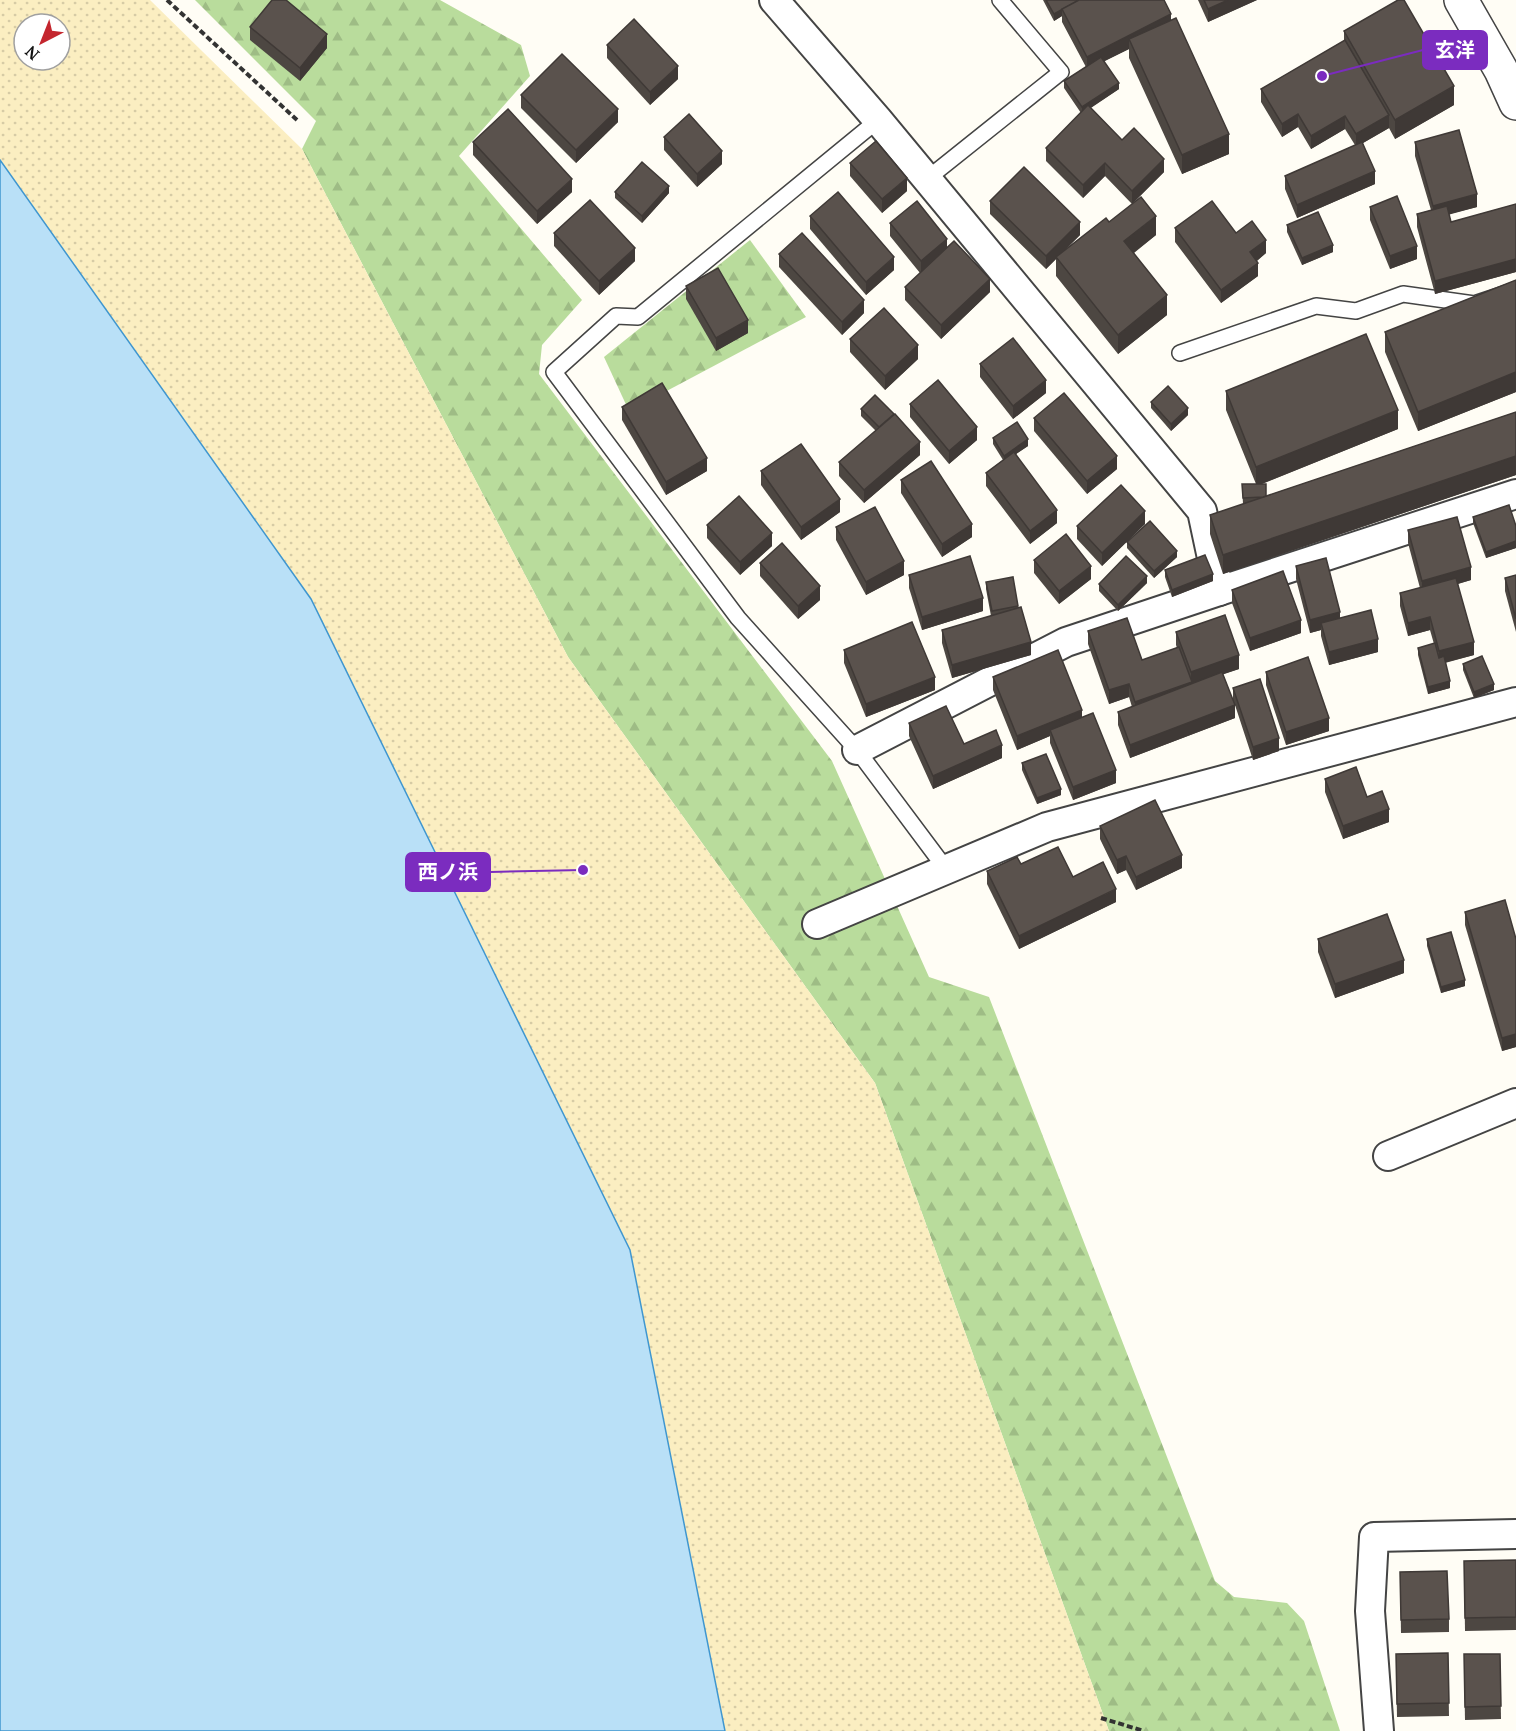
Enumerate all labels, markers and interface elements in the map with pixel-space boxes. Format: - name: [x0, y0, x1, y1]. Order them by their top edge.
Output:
- north arrow: [12, 12, 72, 72]
- callout: 玄洋: [1423, 31, 1487, 69]
- text: 玄洋: [1435, 36, 1475, 63]
- text: N: [20, 41, 44, 65]
- callout: 西ノ浜: [406, 853, 490, 891]
- text: 西ノ浜: [418, 858, 478, 885]

